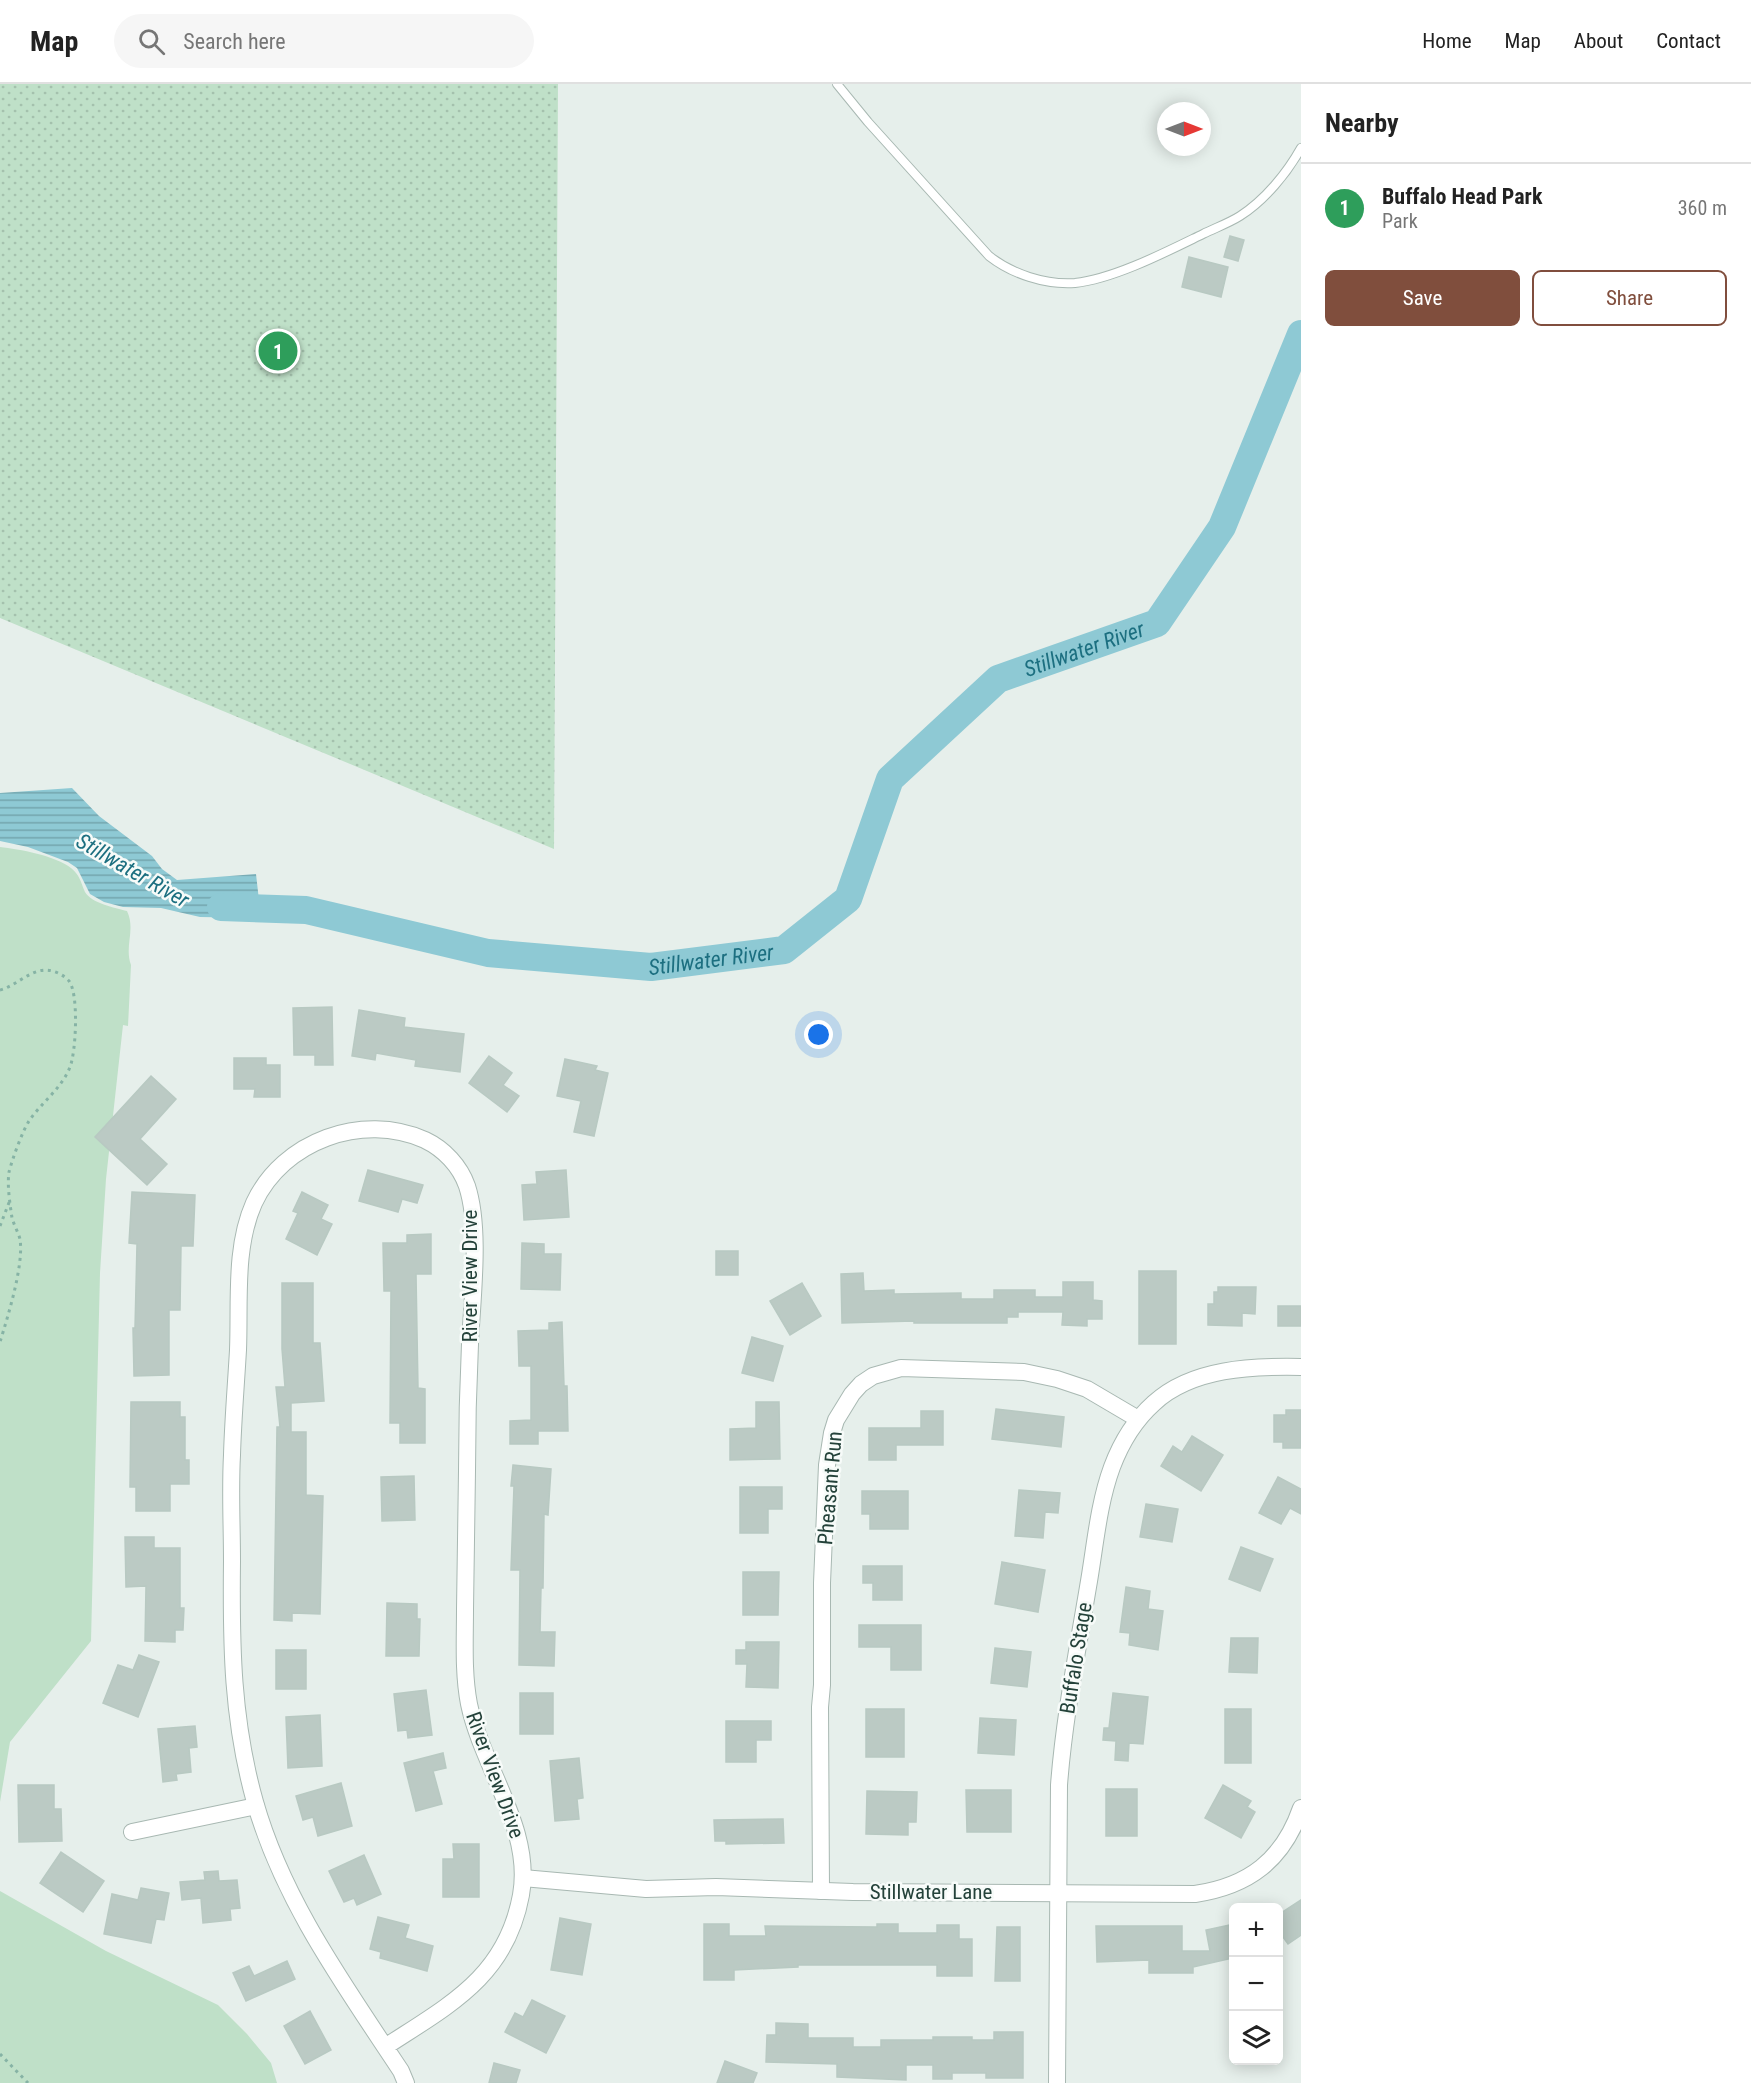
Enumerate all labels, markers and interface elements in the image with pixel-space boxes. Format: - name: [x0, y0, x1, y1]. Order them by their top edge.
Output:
- search box: [114, 14, 534, 68]
- text: Map: [30, 25, 78, 58]
- icon: search: [135, 25, 168, 58]
- text: Search here: [183, 29, 286, 54]
- text: Home: [1422, 29, 1472, 53]
- text: Map: [1505, 29, 1541, 53]
- text: About: [1574, 29, 1623, 53]
- text: Contact: [1656, 29, 1721, 53]
- north arrow: [1157, 102, 1211, 156]
- text: Nearby: [1325, 108, 1399, 138]
- text: Buffalo Head Park: [1382, 184, 1542, 209]
- text: 1: [1339, 196, 1350, 220]
- text: 360 m: [1678, 196, 1727, 220]
- text: Park: [1382, 209, 1418, 233]
- button: Save: [1325, 270, 1520, 326]
- button: Share: [1532, 270, 1727, 326]
- pin: 1: [258, 328, 298, 374]
- water label: Stillwater River: [1021, 616, 1148, 682]
- water label: Stillwater River: [72, 828, 194, 913]
- water label: Stillwater River: [647, 939, 775, 980]
- your location: [804, 1020, 833, 1049]
- street label: River View Drive: [458, 1210, 482, 1342]
- street label: Pheasant Run: [813, 1430, 847, 1546]
- street label: Buffalo Stage: [1055, 1600, 1097, 1715]
- street label: River View Drive: [461, 1709, 529, 1842]
- street label: Stillwater Lane: [870, 1880, 992, 1904]
- map controls: [1229, 1903, 1283, 2065]
- button: +: [1229, 1903, 1283, 1957]
- button: −: [1229, 1957, 1283, 2011]
- button: layers: [1229, 2011, 1283, 2065]

